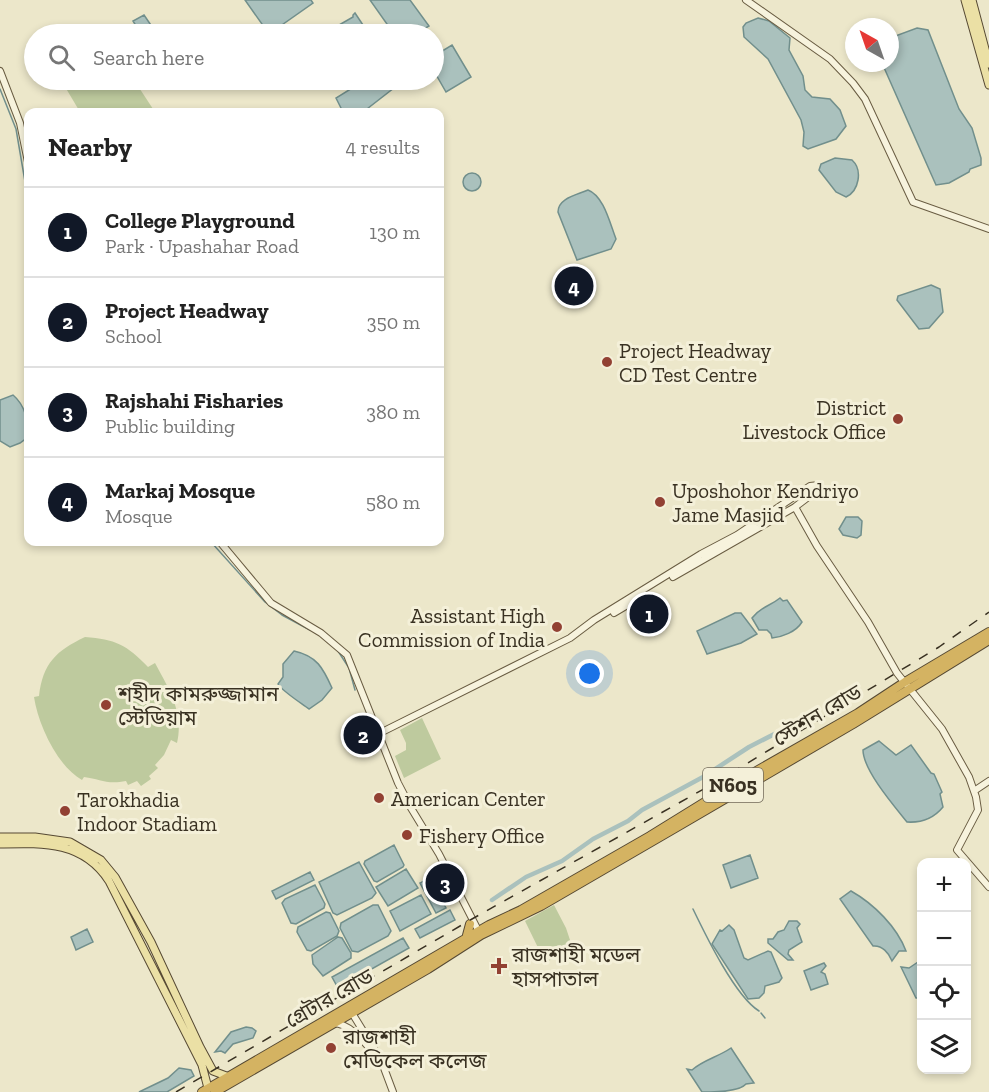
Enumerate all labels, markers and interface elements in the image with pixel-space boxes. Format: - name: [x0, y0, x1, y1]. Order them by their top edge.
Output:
- north arrow: [845, 18, 899, 72]
- search box: [24, 24, 444, 90]
- icon: search: [45, 41, 78, 74]
- text: Search here: [93, 44, 204, 71]
- text: Nearby: [48, 131, 132, 163]
- text: 4 results: [345, 135, 420, 159]
- text: College Playground: [105, 207, 295, 234]
- text: 1: [63, 220, 72, 244]
- text: 130 m: [369, 220, 420, 244]
- text: Park · Upashahar Road: [105, 234, 299, 258]
- pin: 4: [554, 264, 594, 308]
- text: Project Headway: [105, 297, 269, 324]
- text: 2: [62, 310, 73, 334]
- text: 350 m: [367, 310, 420, 334]
- text: School: [105, 324, 162, 348]
- place label: Project Headway CD Test Centre: [619, 338, 772, 387]
- marker: Project Headway CD Test Centre: [600, 355, 614, 369]
- text: Rajshahi Fisharies: [105, 387, 283, 414]
- place label: District Livestock Office: [743, 395, 886, 444]
- text: 3: [62, 400, 73, 424]
- text: 380 m: [366, 400, 420, 424]
- marker: District Livestock Office: [891, 412, 905, 426]
- text: Public building: [105, 414, 235, 438]
- text: Markaj Mosque: [105, 477, 255, 504]
- place label: Uposhohor Kendriyo Jame Masjid: [672, 478, 859, 528]
- text: 4: [62, 490, 73, 514]
- text: 580 m: [366, 490, 420, 514]
- marker: Uposhohor Kendriyo Jame Masjid: [653, 495, 667, 509]
- text: Mosque: [105, 504, 173, 528]
- pin: 1: [630, 592, 668, 636]
- place label: Assistant High Commission of India: [358, 603, 545, 652]
- marker: Assistant High Commission of India: [550, 620, 564, 634]
- your location: [575, 659, 604, 688]
- street label: স্টেশন রোড: [768, 678, 867, 751]
- place label: শহীদ কামরুজ্জামান স্টেডিয়াম: [117, 681, 279, 730]
- marker: শহীদ কামরুজ্জামান স্টেডিয়াম: [99, 698, 113, 712]
- pin: 2: [344, 712, 382, 758]
- road number: N605: [703, 768, 763, 802]
- place label: American Center: [391, 786, 546, 811]
- place label: Tarokhadia Indoor Stadiam: [77, 787, 217, 836]
- marker: American Center: [372, 791, 386, 805]
- marker: Tarokhadia Indoor Stadiam: [58, 804, 72, 818]
- place label: Fishery Office: [419, 823, 544, 848]
- marker: Fishery Office: [400, 828, 414, 842]
- map controls: [917, 858, 971, 1074]
- button: +: [917, 858, 971, 912]
- pin: 3: [426, 860, 464, 906]
- button: −: [917, 912, 971, 966]
- place label: রাজশাহী মডেল হাসপাতাল: [511, 942, 641, 991]
- marker: রাজশাহী মডেল হাসপাতাল: [490, 957, 508, 975]
- street label: গ্রেটার রোড: [281, 962, 378, 1033]
- button: locate: [917, 966, 971, 1020]
- button: layers: [917, 1020, 971, 1074]
- place label: রাজশাহী মেডিকেল কলেজ: [342, 1024, 487, 1073]
- marker: রাজশাহী মেডিকেল কলেজ: [324, 1041, 338, 1055]

